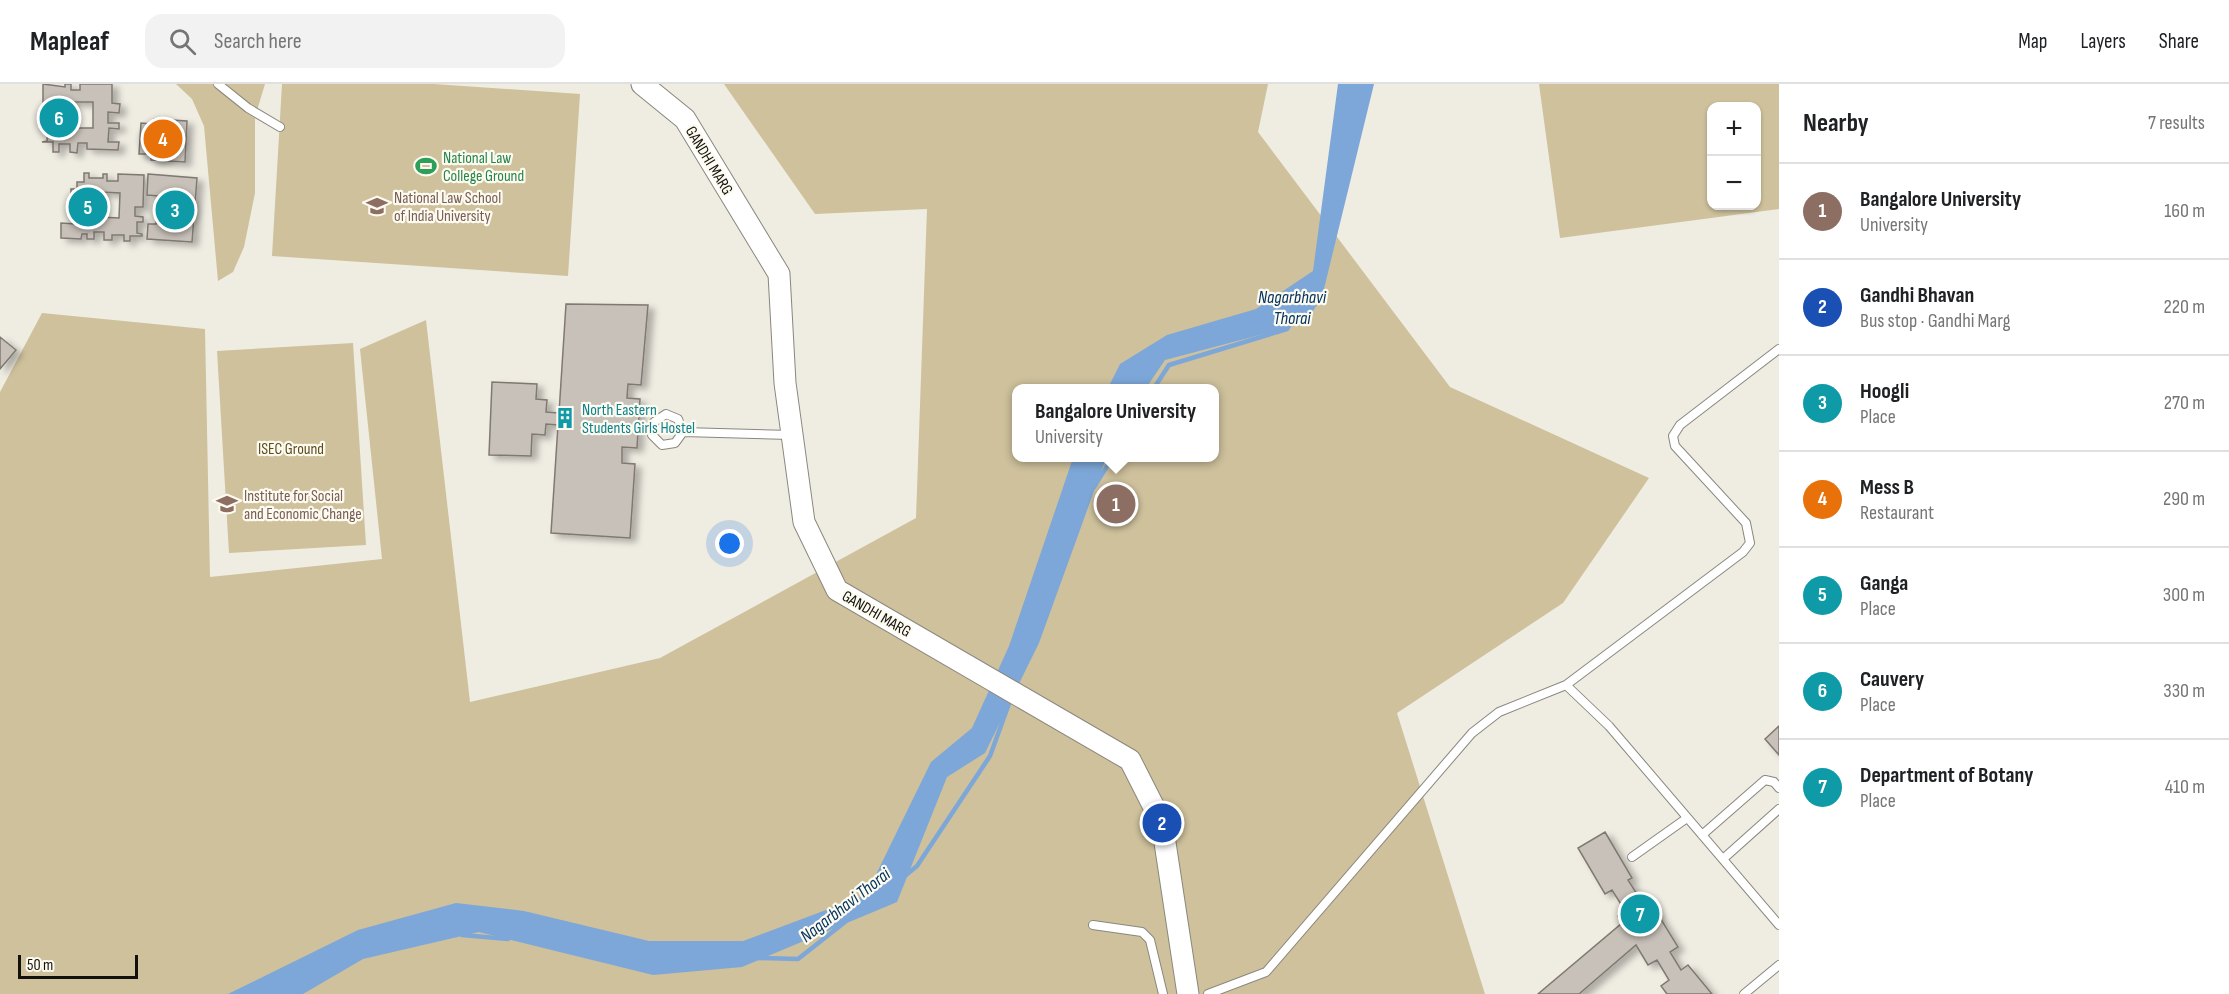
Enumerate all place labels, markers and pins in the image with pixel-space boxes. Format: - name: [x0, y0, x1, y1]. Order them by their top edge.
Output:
- pin: 6: [40, 96, 78, 141]
- pin: 4: [144, 116, 182, 162]
- place label: National Law College Ground: [443, 149, 524, 186]
- sports icon: National Law College Ground: [414, 154, 438, 178]
- pin: 5: [68, 184, 107, 230]
- pin: 3: [156, 188, 195, 232]
- place label: National Law School of India University: [394, 189, 501, 226]
- school or university icon: National Law School of India University: [365, 194, 389, 218]
- place label: North Eastern Students Girls Hostel: [582, 401, 695, 438]
- building icon: North Eastern Students Girls Hostel: [553, 406, 577, 430]
- pin: 1: [1096, 482, 1136, 526]
- place label: Institute for Social and Economic Change: [244, 487, 362, 524]
- school or university icon: Institute for Social and Economic Change: [215, 492, 239, 516]
- pin: 2: [1142, 800, 1182, 846]
- pin: 7: [1620, 892, 1660, 936]

